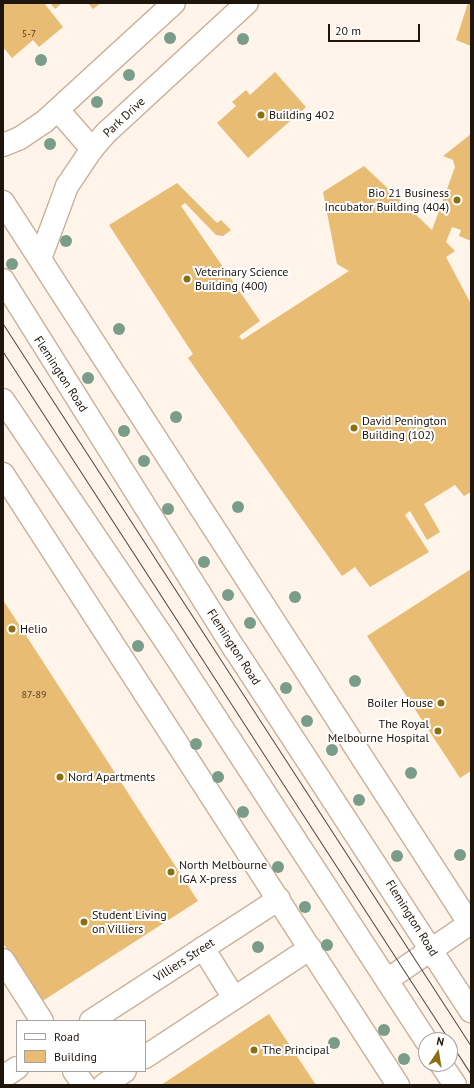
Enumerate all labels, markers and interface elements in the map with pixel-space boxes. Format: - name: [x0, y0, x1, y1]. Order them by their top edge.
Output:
- scale bar: [330, 16, 422, 42]
- text: 20 m: [335, 23, 361, 38]
- house number: 5-7: [22, 28, 36, 40]
- street label: Park Drive: [100, 94, 148, 140]
- place label: Building 402: [269, 108, 335, 122]
- marker: Building 402: [256, 110, 266, 120]
- place label: Bio 21 Business Incubator Building (404): [325, 186, 449, 214]
- marker: Bio 21 Business Incubator Building (404): [452, 195, 462, 205]
- place label: Veterinary Science Building (400): [195, 265, 289, 293]
- marker: Veterinary Science Building (400): [182, 274, 192, 284]
- street label: Flemington Road: [31, 333, 91, 415]
- place label: David Penington Building (102): [362, 414, 447, 442]
- marker: David Penington Building (102): [349, 423, 359, 433]
- street label: Flemington Road: [204, 606, 264, 688]
- place label: Helio: [20, 622, 47, 636]
- marker: Helio: [7, 624, 17, 634]
- house number: 87-89: [22, 689, 46, 701]
- place label: Boiler House: [367, 696, 433, 710]
- marker: Boiler House: [436, 698, 446, 708]
- place label: The Royal Melbourne Hospital: [328, 717, 429, 745]
- marker: The Royal Melbourne Hospital: [432, 725, 444, 737]
- place label: Nord Apartments: [68, 770, 156, 784]
- marker: Nord Apartments: [55, 772, 65, 782]
- place label: North Melbourne IGA X-press: [179, 858, 267, 886]
- marker: North Melbourne IGA X-press: [166, 867, 176, 877]
- street label: Flemington Road: [383, 877, 441, 959]
- place label: Student Living on Villiers: [92, 908, 167, 936]
- marker: Student Living on Villiers: [79, 917, 89, 927]
- street label: Villiers Street: [151, 935, 217, 985]
- legend: [16, 1020, 146, 1072]
- text: Road: [54, 1029, 79, 1044]
- north arrow: [418, 1032, 458, 1072]
- text: N: [435, 1034, 445, 1049]
- place label: The Principal: [262, 1043, 329, 1057]
- marker: The Principal: [249, 1045, 259, 1055]
- text: Building: [54, 1049, 97, 1064]

